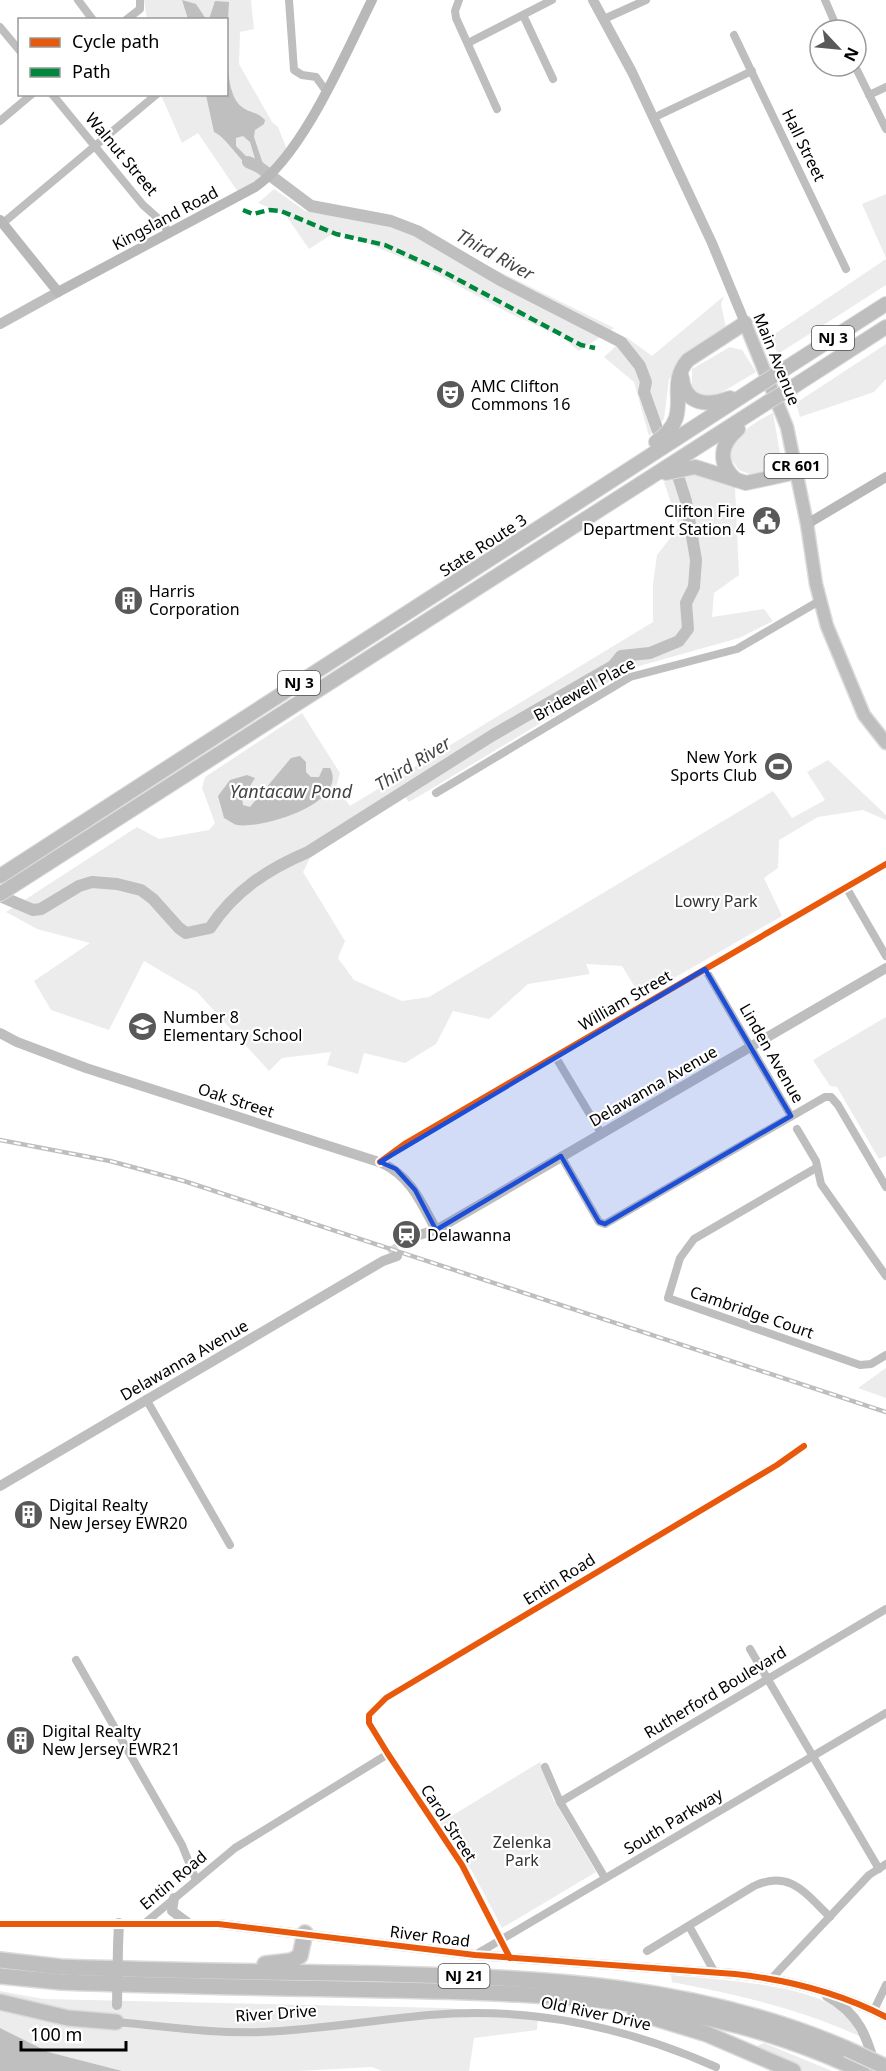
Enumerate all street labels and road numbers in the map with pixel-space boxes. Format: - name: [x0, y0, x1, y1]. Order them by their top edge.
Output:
- street label: Hall Street: [777, 105, 831, 185]
- street label: Walnut Street: [81, 108, 163, 200]
- street label: Kingsland Road: [108, 181, 222, 255]
- street label: Main Avenue: [748, 310, 806, 408]
- road number: NJ 3: [812, 326, 854, 350]
- road number: CR 601: [764, 454, 828, 478]
- street label: State Route 3: [435, 509, 531, 581]
- street label: Bridewell Place: [529, 652, 639, 726]
- road number: NJ 3: [278, 671, 320, 695]
- street label: William Street: [574, 964, 676, 1036]
- street label: Linden Avenue: [735, 999, 809, 1107]
- street label: Delawanna Avenue: [585, 1040, 721, 1132]
- street label: Oak Street: [195, 1077, 277, 1123]
- street label: Cambridge Court: [687, 1281, 817, 1344]
- street label: Delawanna Avenue: [116, 1314, 252, 1406]
- street label: Entin Road: [519, 1548, 599, 1610]
- street label: Rutherford Boulevard: [640, 1641, 790, 1743]
- street label: Carol Street: [416, 1780, 482, 1866]
- street label: South Parkway: [619, 1782, 727, 1859]
- street label: Entin Road: [135, 1845, 211, 1915]
- street label: River Road: [389, 1920, 471, 1952]
- road number: NJ 21: [438, 1964, 490, 1988]
- street label: Old River Drive: [539, 1991, 653, 2035]
- street label: River Drive: [235, 1999, 317, 2027]

